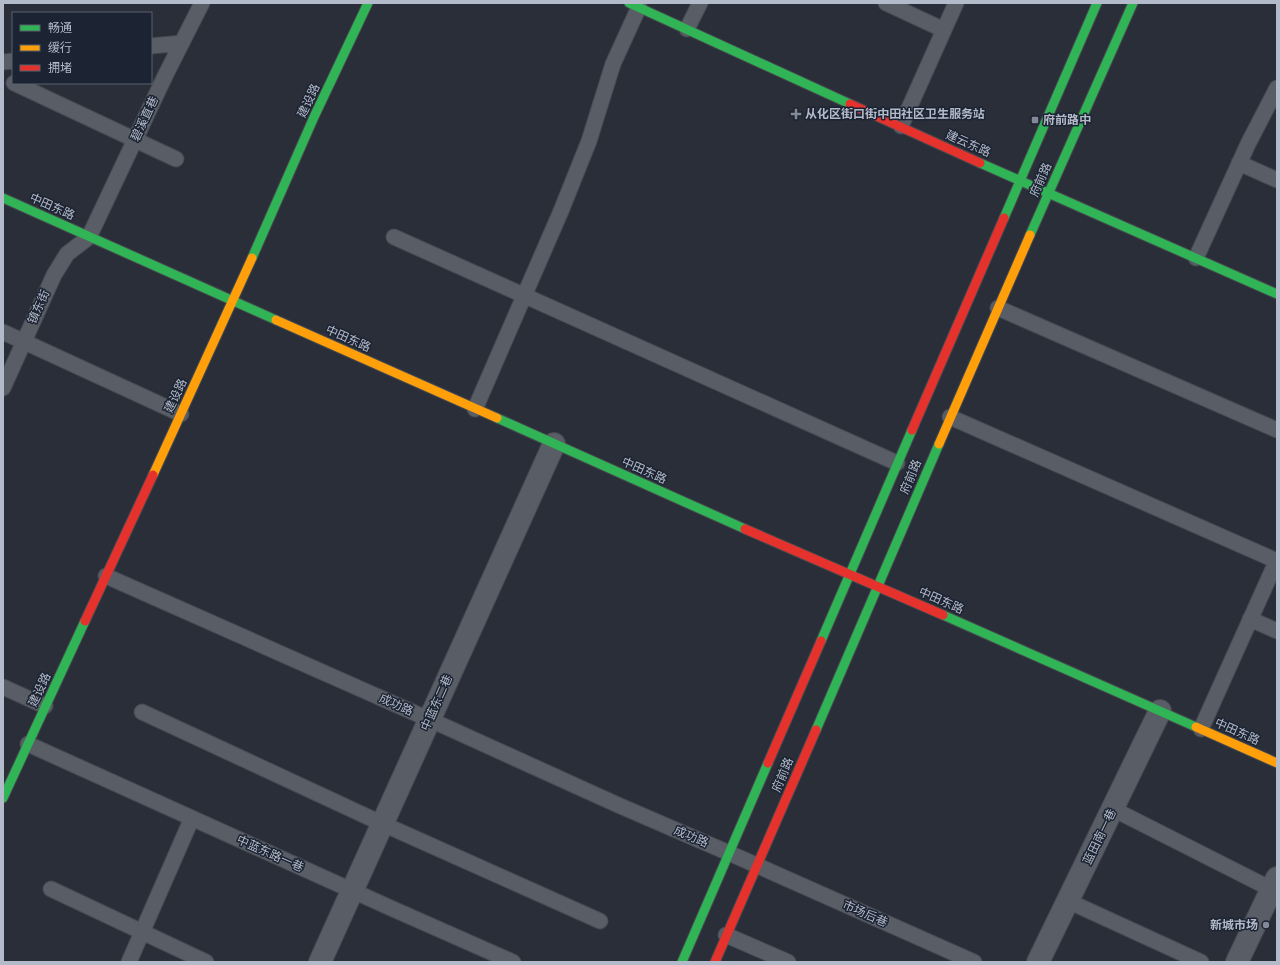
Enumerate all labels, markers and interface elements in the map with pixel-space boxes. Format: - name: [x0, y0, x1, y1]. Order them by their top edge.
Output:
- legend: [12, 12, 152, 84]
- text: 畅通: [48, 21, 72, 36]
- text: 缓行: [48, 41, 72, 56]
- text: 拥堵: [48, 61, 72, 76]
- street label: 建设路: [295, 82, 323, 120]
- street label: 碧溪直巷: [128, 94, 162, 144]
- place label: 从化区街口街中田社区卫生服务站: [805, 107, 985, 122]
- marker: 从化区街口街中田社区卫生服务站: [790, 108, 802, 120]
- place label: 府前路中: [1043, 113, 1091, 128]
- marker: 府前路中: [1030, 115, 1040, 125]
- street label: 建云东路: [943, 127, 993, 161]
- street label: 府前路: [1027, 160, 1055, 200]
- street label: 中田东路: [27, 190, 77, 224]
- street label: 镇东街: [25, 287, 53, 327]
- street label: 中田东路: [323, 322, 373, 356]
- street label: 建设路: [162, 377, 190, 415]
- street label: 中田东路: [619, 454, 669, 488]
- street label: 府前路: [897, 457, 925, 497]
- street label: 中田东路: [916, 584, 966, 618]
- street label: 建设路: [26, 671, 54, 709]
- street label: 中蓝东二巷: [418, 673, 456, 733]
- street label: 成功路: [376, 691, 416, 719]
- street label: 中田东路: [1212, 715, 1262, 749]
- street label: 府前路: [769, 755, 797, 795]
- street label: 蓝田南一巷: [1080, 807, 1120, 867]
- street label: 成功路: [671, 823, 711, 851]
- street label: 中蓝东路一巷: [234, 833, 306, 875]
- street label: 市场后巷: [840, 897, 890, 931]
- place label: 新城市场: [1210, 918, 1258, 933]
- marker: 新城市场: [1261, 920, 1271, 930]

